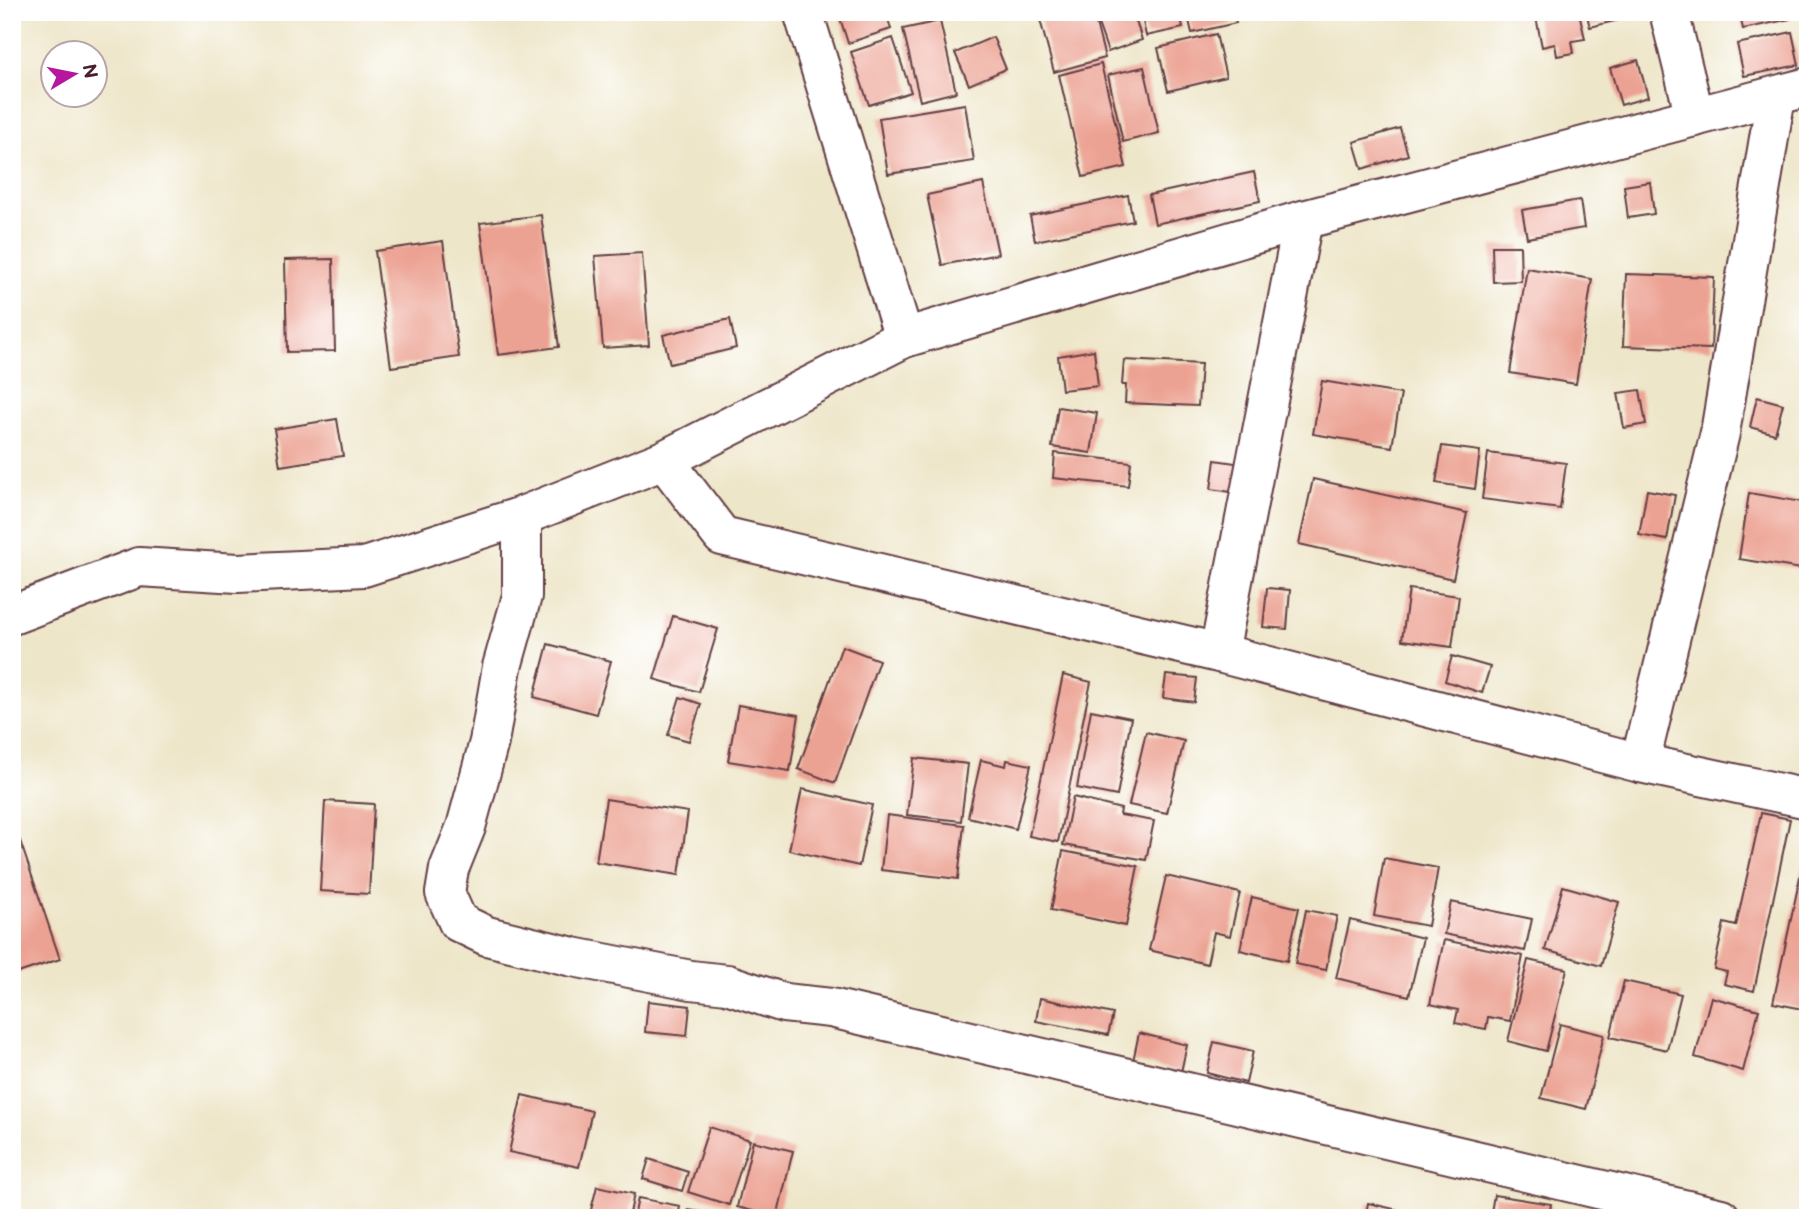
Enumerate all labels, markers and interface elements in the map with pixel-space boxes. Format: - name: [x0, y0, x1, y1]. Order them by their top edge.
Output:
- north arrow: [38, 38, 108, 108]
- text: N: [77, 62, 102, 80]

